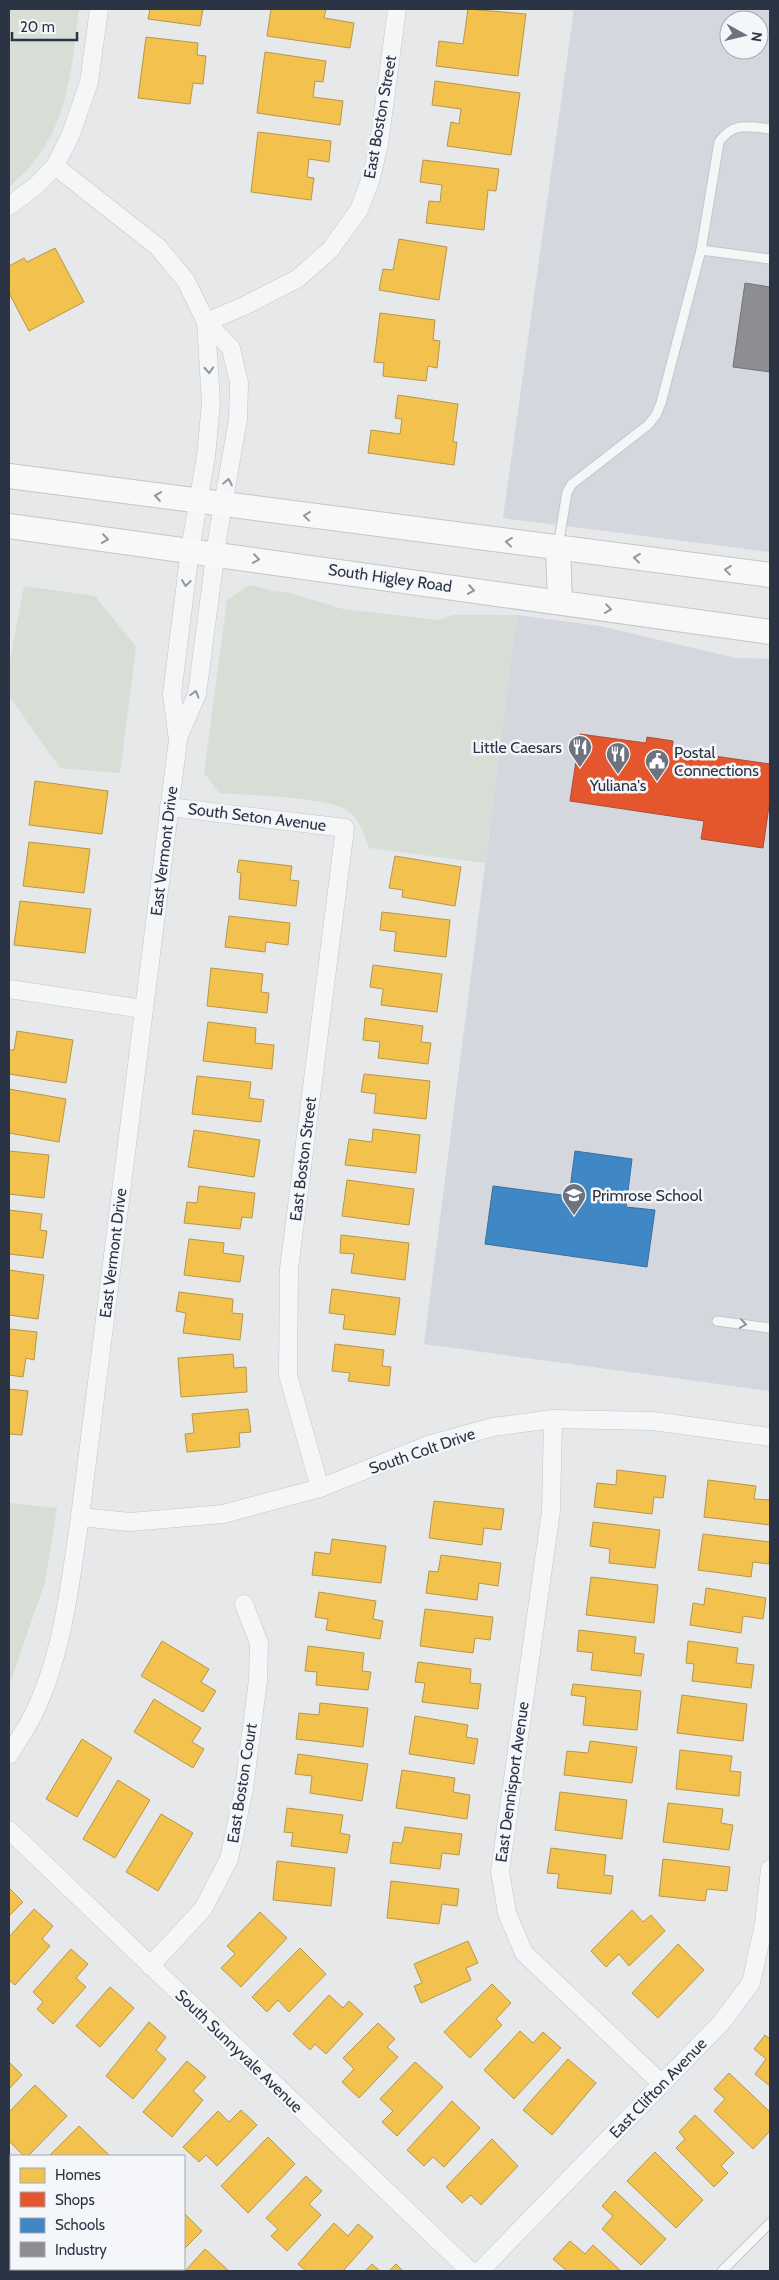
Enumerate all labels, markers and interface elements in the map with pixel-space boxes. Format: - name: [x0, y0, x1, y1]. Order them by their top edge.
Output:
- scale bar: [12, 10, 78, 42]
- north arrow: [719, 10, 769, 60]
- text: 20 m: [20, 18, 55, 36]
- text: N: [747, 31, 766, 43]
- street label: East Boston Street: [360, 53, 400, 180]
- one-way arrow: [204, 366, 215, 374]
- one-way arrow: [222, 478, 232, 487]
- one-way arrow: [154, 491, 162, 502]
- one-way arrow: [303, 511, 312, 521]
- one-way arrow: [101, 533, 109, 543]
- one-way arrow: [505, 537, 514, 547]
- one-way arrow: [252, 553, 260, 564]
- one-way arrow: [633, 553, 641, 564]
- street label: South Higley Road: [327, 560, 453, 596]
- one-way arrow: [724, 565, 732, 576]
- one-way arrow: [181, 580, 192, 588]
- one-way arrow: [467, 584, 476, 594]
- one-way arrow: [604, 603, 612, 614]
- one-way arrow: [190, 691, 200, 699]
- restaurant icon: Little Caesars: [567, 734, 593, 768]
- place label: Little Caesars: [473, 738, 562, 757]
- restaurant icon: Yuliana's: [605, 741, 631, 775]
- place label: Postal Connections: [674, 743, 759, 780]
- public building icon: Postal Connections: [644, 748, 670, 782]
- place label: Yuliana's: [589, 776, 647, 795]
- street label: East Vermont Drive: [147, 785, 181, 917]
- street label: South Seton Avenue: [187, 799, 327, 835]
- street label: East Boston Street: [286, 1095, 320, 1222]
- school or university icon: Primrose School: [561, 1182, 587, 1216]
- place label: Primrose School: [592, 1186, 702, 1205]
- street label: East Vermont Drive: [96, 1187, 130, 1319]
- one-way arrow: [739, 1319, 748, 1329]
- street label: South Colt Drive: [366, 1424, 478, 1478]
- street label: East Dennisport Avenue: [491, 1700, 533, 1864]
- street label: East Boston Court: [223, 1721, 261, 1844]
- street label: South Sunnyvale Avenue: [172, 1985, 306, 2117]
- street label: East Clifton Avenue: [605, 2034, 711, 2142]
- legend: [10, 2155, 185, 2270]
- text: Homes: [55, 2166, 101, 2184]
- text: Shops: [55, 2191, 95, 2209]
- text: Schools: [55, 2216, 105, 2234]
- text: Industry: [55, 2241, 107, 2259]

